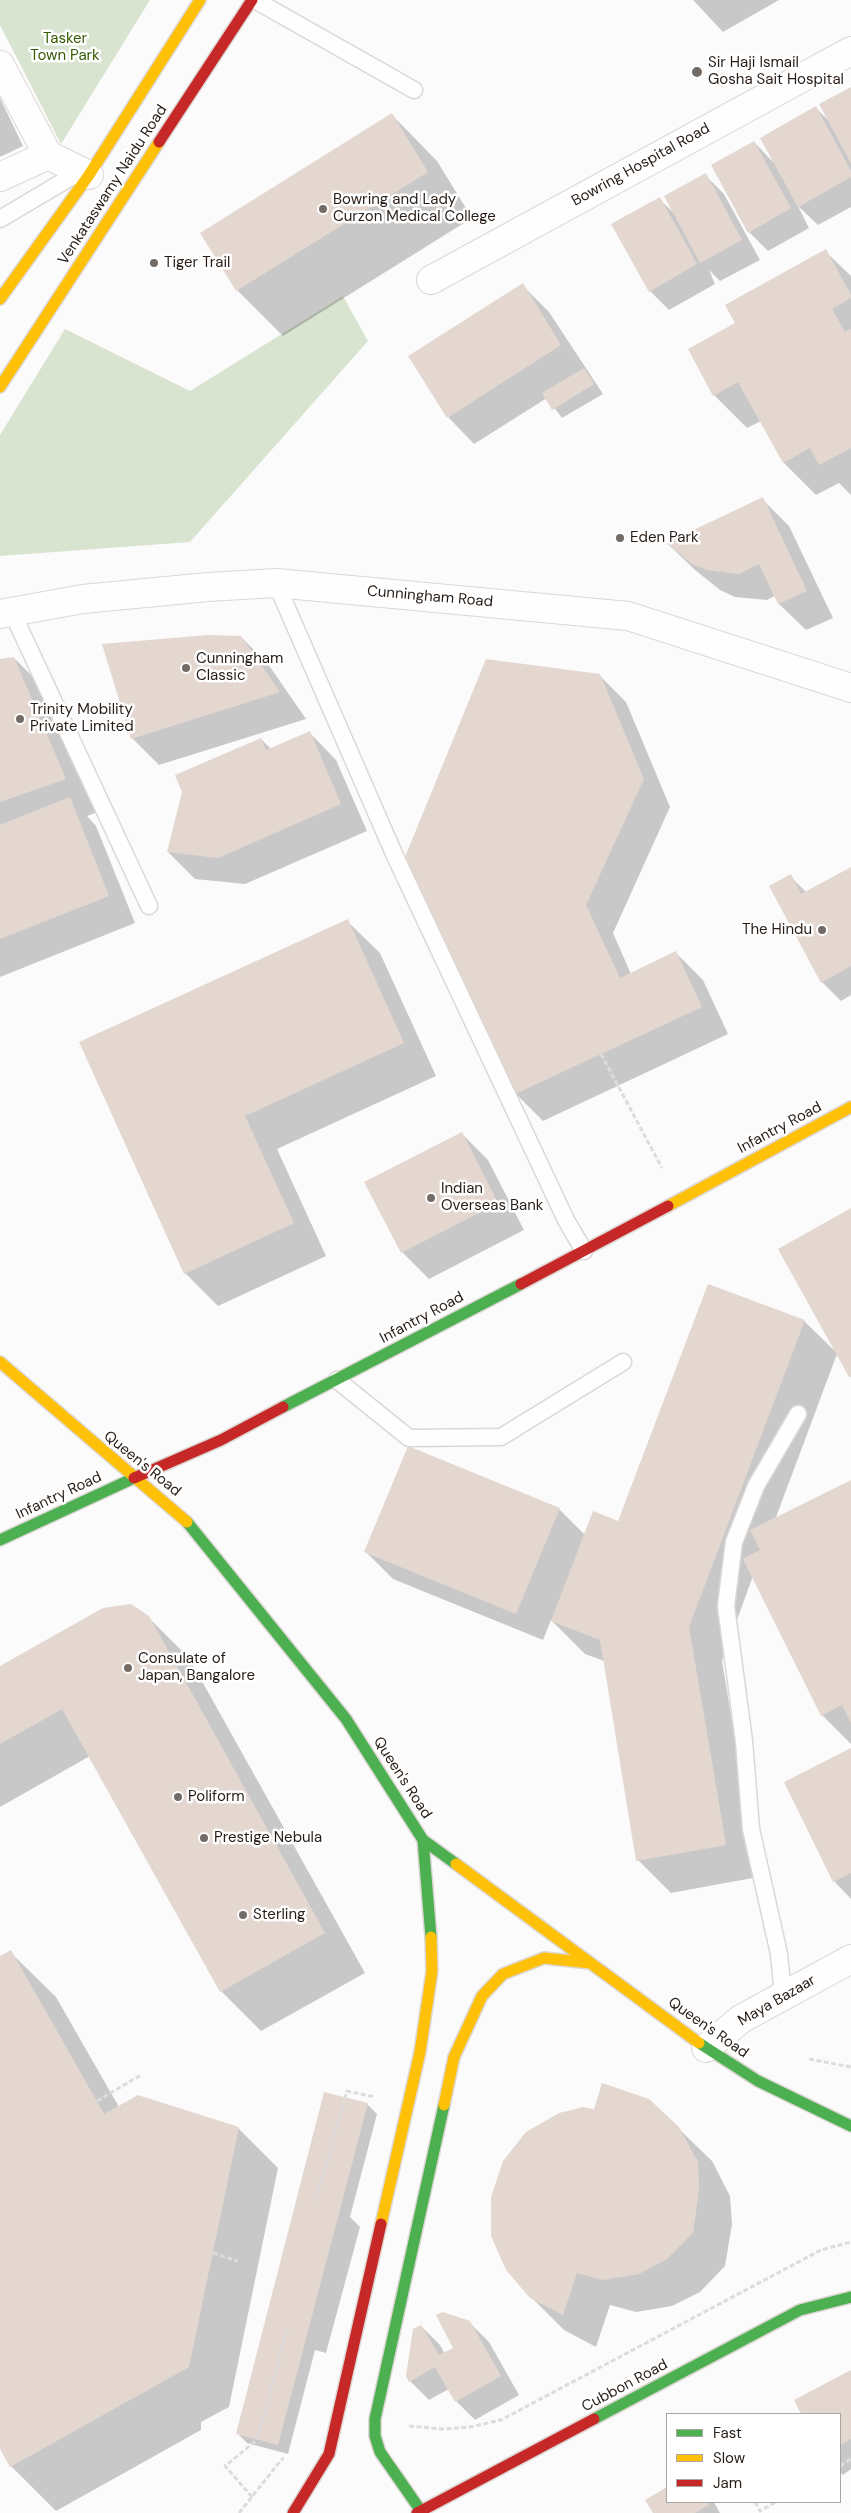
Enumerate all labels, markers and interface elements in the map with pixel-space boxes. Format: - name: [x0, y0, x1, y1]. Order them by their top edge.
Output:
- park label: Tasker Town Park: [30, 30, 100, 65]
- place label: Sir Haji Ismail Gosha Sait Hospital: [708, 54, 844, 89]
- marker: Sir Haji Ismail Gosha Sait Hospital: [690, 65, 704, 79]
- street label: Venkataswamy Naidu Road: [55, 102, 171, 268]
- street label: Bowring Hospital Road: [569, 120, 713, 210]
- place label: Bowring and Lady Curzon Medical College: [333, 191, 496, 226]
- marker: Bowring and Lady Curzon Medical College: [317, 203, 329, 215]
- place label: Tiger Trail: [164, 254, 230, 272]
- marker: Tiger Trail: [148, 257, 160, 269]
- place label: Eden Park: [630, 529, 699, 547]
- marker: Eden Park: [614, 532, 626, 544]
- street label: Cunningham Road: [366, 583, 494, 611]
- place label: Cunningham Classic: [196, 650, 283, 685]
- marker: Cunningham Classic: [180, 662, 192, 674]
- place label: Trinity Mobility Private Limited: [30, 701, 134, 736]
- marker: Trinity Mobility Private Limited: [14, 713, 26, 725]
- place label: The Hindu: [742, 921, 812, 939]
- marker: The Hindu: [816, 924, 828, 936]
- street label: Infantry Road: [735, 1098, 825, 1158]
- place label: Indian Overseas Bank: [441, 1180, 543, 1215]
- marker: Indian Overseas Bank: [425, 1192, 437, 1204]
- street label: Infantry Road: [377, 1288, 467, 1348]
- street label: Queen's Road: [100, 1427, 184, 1501]
- street label: Infantry Road: [13, 1468, 105, 1524]
- place label: Consulate of Japan, Bangalore: [138, 1650, 255, 1685]
- marker: Consulate of Japan, Bangalore: [122, 1662, 134, 1674]
- street label: Queen's Road: [369, 1734, 435, 1822]
- place label: Poliform: [188, 1788, 245, 1806]
- marker: Poliform: [172, 1791, 184, 1803]
- place label: Prestige Nebula: [214, 1829, 322, 1847]
- marker: Prestige Nebula: [198, 1832, 210, 1844]
- place label: Sterling: [253, 1906, 305, 1924]
- marker: Sterling: [237, 1909, 249, 1921]
- street label: Maya Bazaar: [735, 1972, 819, 2030]
- street label: Queen's Road: [664, 1994, 752, 2062]
- street label: Cubbon Road: [579, 2356, 671, 2416]
- legend: [666, 2413, 841, 2503]
- text: Fast: [713, 2423, 742, 2443]
- text: Slow: [713, 2448, 745, 2468]
- text: Jam: [713, 2473, 742, 2493]

